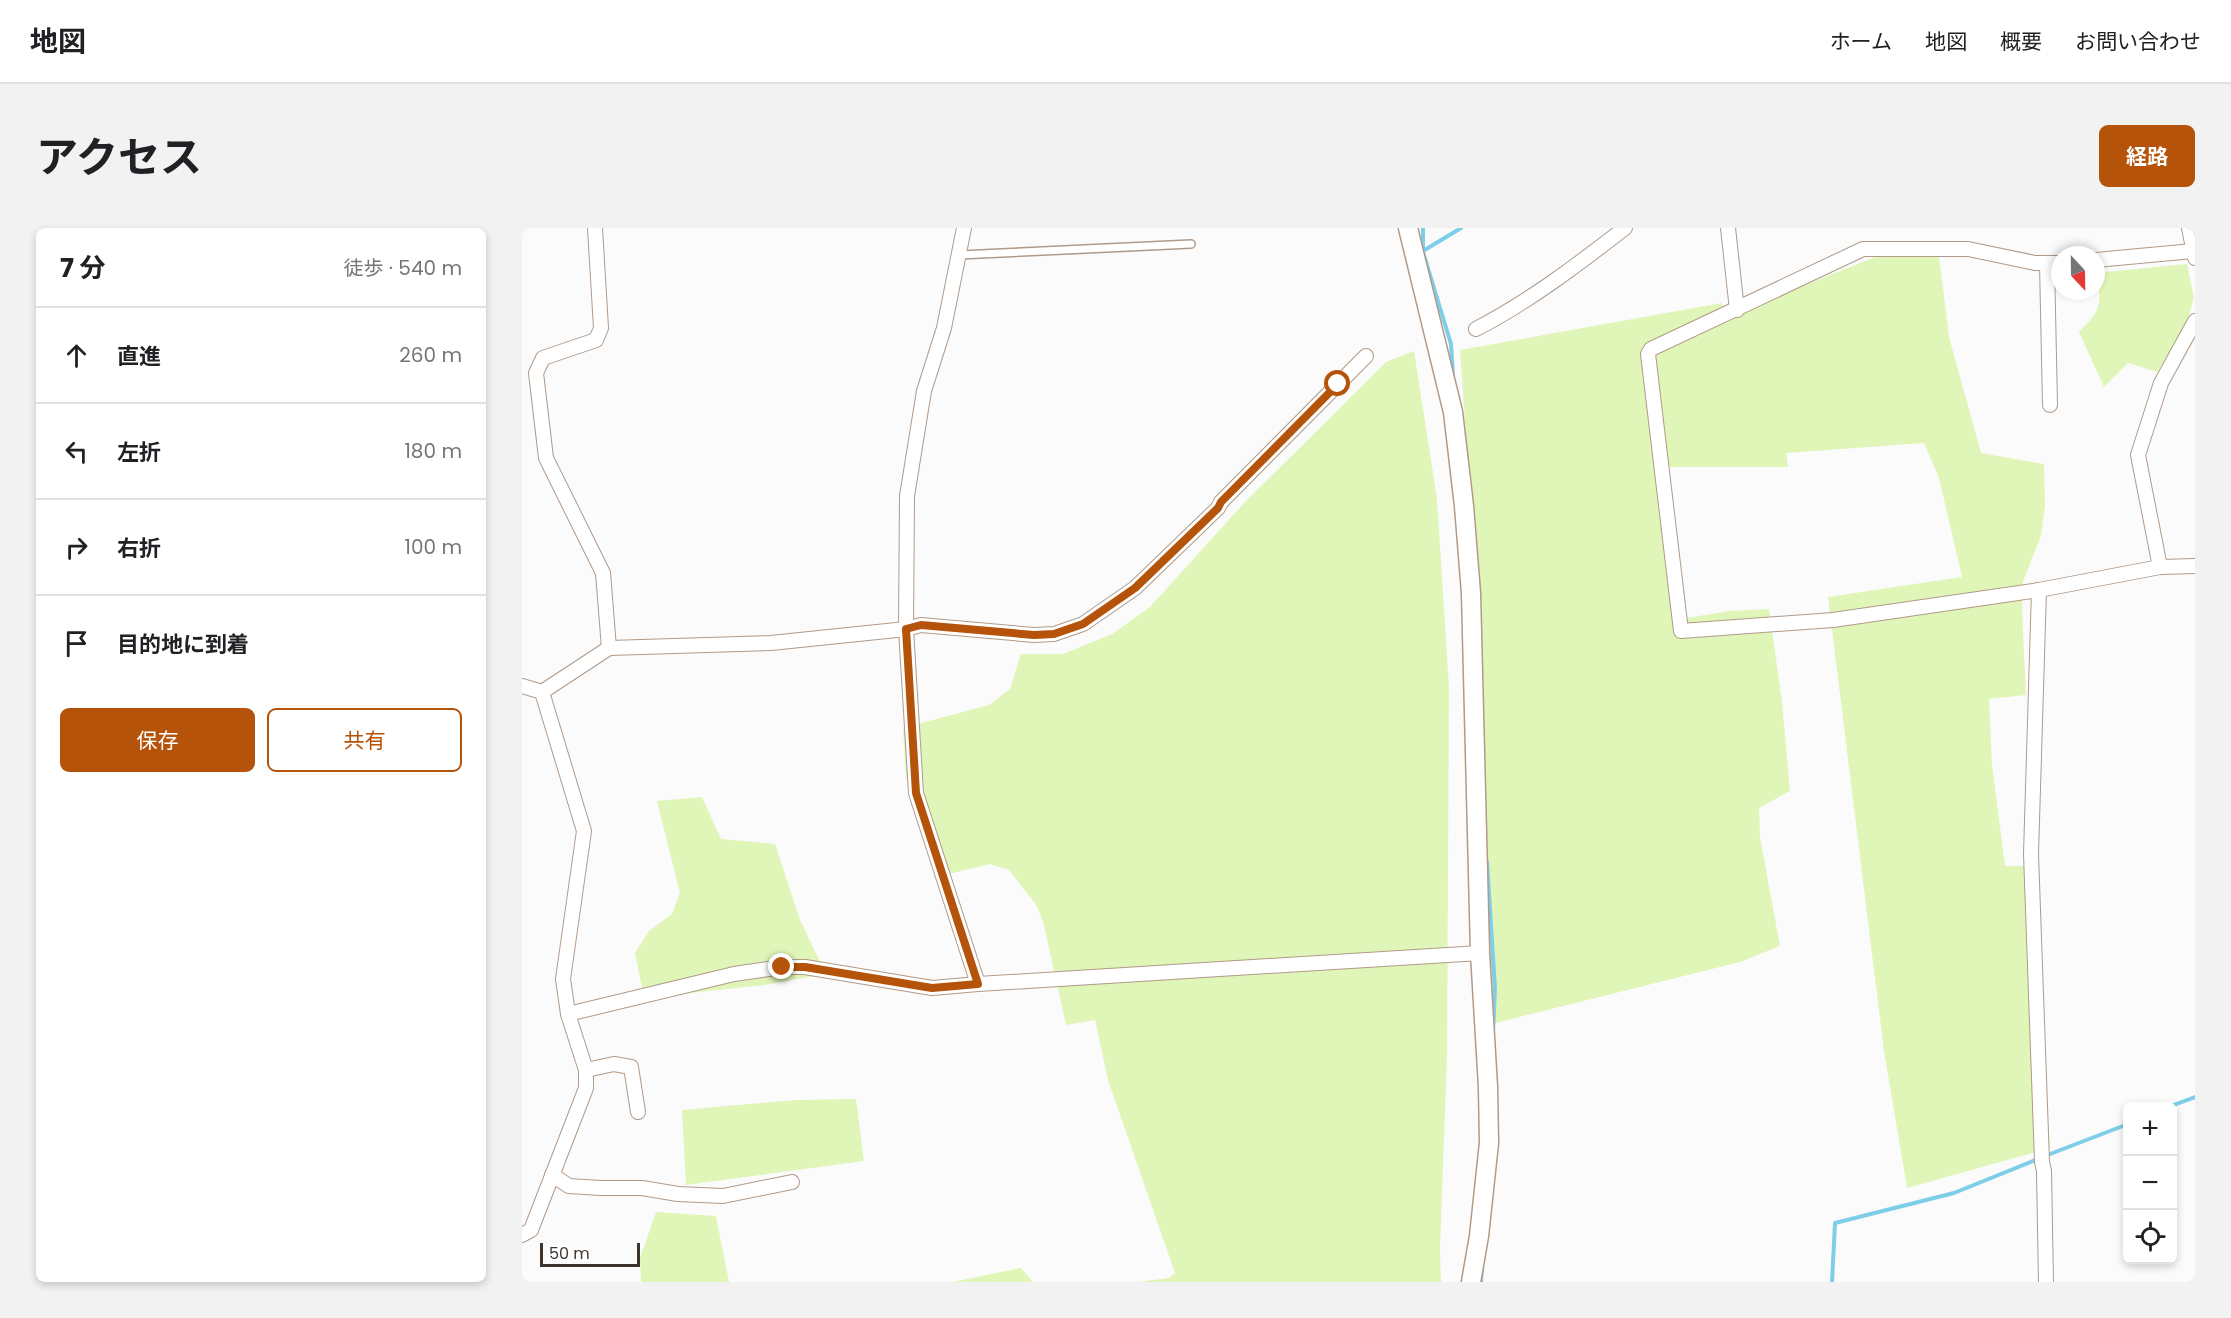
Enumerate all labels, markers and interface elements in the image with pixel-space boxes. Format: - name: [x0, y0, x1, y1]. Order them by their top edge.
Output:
- text: 地図: [30, 22, 86, 61]
- text: ホーム: [1830, 27, 1892, 56]
- text: 地図: [1925, 27, 1967, 56]
- text: 概要: [2000, 27, 2042, 56]
- text: お問い合わせ: [2075, 27, 2201, 56]
- button: 経路: [2099, 125, 2195, 187]
- text: アクセス: [36, 128, 202, 187]
- north arrow: [2051, 246, 2105, 300]
- text: 7 分: [60, 250, 105, 286]
- text: 徒歩 · 540 m: [343, 254, 462, 282]
- icon: ahead: [60, 339, 93, 372]
- text: 直進: [117, 341, 161, 372]
- text: 260 m: [399, 341, 462, 369]
- route start: [1324, 370, 1350, 396]
- icon: left: [60, 435, 93, 468]
- text: 左折: [117, 437, 161, 468]
- text: 180 m: [404, 437, 462, 465]
- icon: right: [60, 531, 93, 564]
- text: 右折: [117, 533, 161, 564]
- text: 100 m: [405, 533, 462, 561]
- icon: arrive: [60, 627, 93, 660]
- text: 目的地に到着: [117, 629, 249, 660]
- button: 保存: [60, 708, 255, 772]
- button: 共有: [267, 708, 462, 772]
- route end: [768, 953, 794, 979]
- map controls: [2123, 1102, 2177, 1264]
- button: +: [2123, 1102, 2177, 1156]
- button: −: [2123, 1156, 2177, 1210]
- button: locate: [2123, 1210, 2177, 1264]
- scale bar: [540, 1240, 640, 1268]
- text: 50 m: [549, 1242, 590, 1265]

